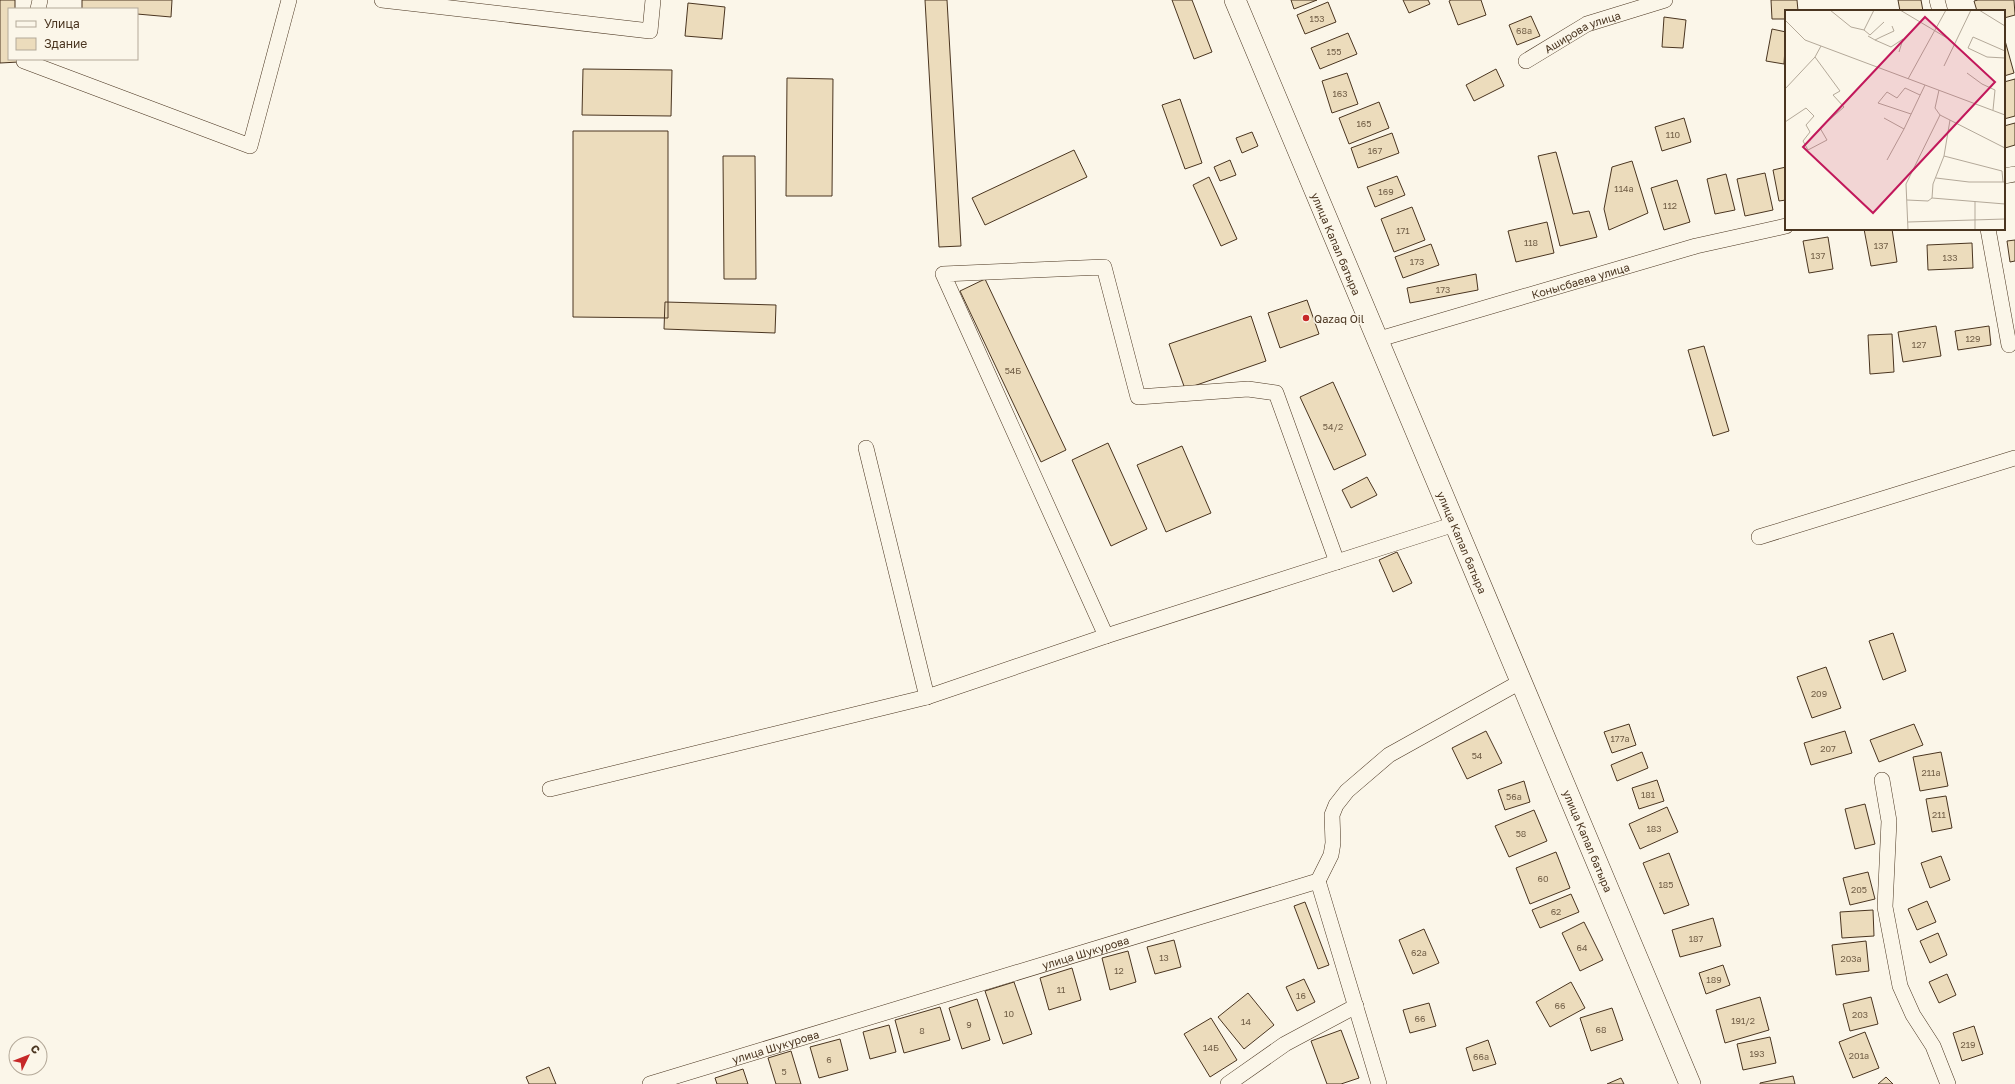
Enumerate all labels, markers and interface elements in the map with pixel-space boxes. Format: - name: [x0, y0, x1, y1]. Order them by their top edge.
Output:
- legend: [8, 8, 138, 60]
- street label: Аширова улица: [1542, 8, 1622, 55]
- inset map: [1785, 10, 2005, 230]
- house number: 153: [1310, 13, 1324, 24]
- text: Улица: [44, 16, 80, 31]
- house number: 68а: [1516, 25, 1532, 36]
- text: Здание: [44, 36, 87, 51]
- house number: 155: [1327, 46, 1341, 57]
- house number: 163: [1332, 88, 1348, 99]
- house number: 165: [1356, 118, 1372, 129]
- house number: 110: [1666, 129, 1681, 140]
- house number: 167: [1368, 145, 1383, 156]
- house number: 114а: [1614, 183, 1634, 194]
- house number: 169: [1378, 186, 1394, 197]
- street label: улица Капал батыра: [1309, 190, 1364, 297]
- house number: 112: [1663, 200, 1677, 211]
- house number: 171: [1396, 225, 1410, 236]
- house number: 118: [1524, 237, 1538, 248]
- house number: 137: [1874, 240, 1888, 251]
- house number: 137: [1811, 250, 1825, 261]
- house number: 133: [1943, 252, 1957, 263]
- house number: 173: [1410, 256, 1424, 267]
- street label: Конысбаева улица: [1530, 259, 1631, 301]
- house number: 173: [1436, 284, 1450, 295]
- place label: Qazaq Oil: [1314, 312, 1365, 325]
- marker: Qazaq Oil: [1301, 313, 1311, 323]
- house number: 129: [1965, 333, 1981, 344]
- house number: 127: [1912, 339, 1926, 350]
- house number: 54Б: [1005, 365, 1021, 376]
- house number: 54/2: [1323, 421, 1343, 432]
- street label: улица Капал батыра: [1435, 489, 1490, 595]
- house number: 209: [1811, 688, 1827, 699]
- house number: 177а: [1611, 733, 1630, 744]
- house number: 207: [1820, 743, 1836, 754]
- house number: 54: [1472, 750, 1483, 761]
- house number: 211а: [1921, 767, 1941, 778]
- street label: улица Капал батыра: [1561, 788, 1616, 894]
- house number: 181: [1641, 789, 1656, 800]
- house number: 56а: [1506, 791, 1522, 802]
- house number: 211: [1932, 809, 1947, 820]
- house number: 183: [1646, 823, 1662, 834]
- house number: 58: [1516, 828, 1526, 839]
- house number: 60: [1537, 873, 1549, 884]
- house number: 185: [1658, 879, 1674, 890]
- house number: 205: [1851, 884, 1867, 895]
- house number: 62: [1551, 906, 1561, 917]
- street label: улица Шукурова: [1040, 932, 1130, 971]
- house number: 187: [1689, 933, 1704, 944]
- house number: 64: [1577, 942, 1588, 953]
- house number: 62а: [1411, 947, 1427, 958]
- house number: 13: [1159, 952, 1169, 963]
- house number: 203а: [1840, 953, 1862, 964]
- house number: 12: [1114, 965, 1124, 976]
- house number: 189: [1706, 974, 1722, 985]
- house number: 11: [1057, 984, 1066, 995]
- house number: 16: [1296, 990, 1306, 1001]
- house number: 66: [1555, 1000, 1565, 1011]
- house number: 10: [1004, 1008, 1014, 1019]
- house number: 203: [1852, 1009, 1868, 1020]
- house number: 66: [1415, 1013, 1425, 1024]
- house number: 191/2: [1731, 1015, 1755, 1026]
- house number: 14: [1241, 1016, 1251, 1027]
- house number: 9: [966, 1019, 972, 1030]
- house number: 68: [1596, 1024, 1606, 1035]
- house number: 8: [919, 1025, 925, 1036]
- street label: улица Шукурова: [730, 1027, 820, 1065]
- north arrow: [8, 1036, 48, 1076]
- house number: 219: [1960, 1039, 1976, 1050]
- text: С: [28, 1042, 43, 1056]
- house number: 14Б: [1203, 1042, 1219, 1053]
- house number: 193: [1749, 1048, 1765, 1059]
- house number: 201а: [1849, 1050, 1869, 1061]
- house number: 66а: [1473, 1051, 1489, 1062]
- house number: 6: [826, 1054, 832, 1065]
- house number: 5: [781, 1066, 787, 1077]

